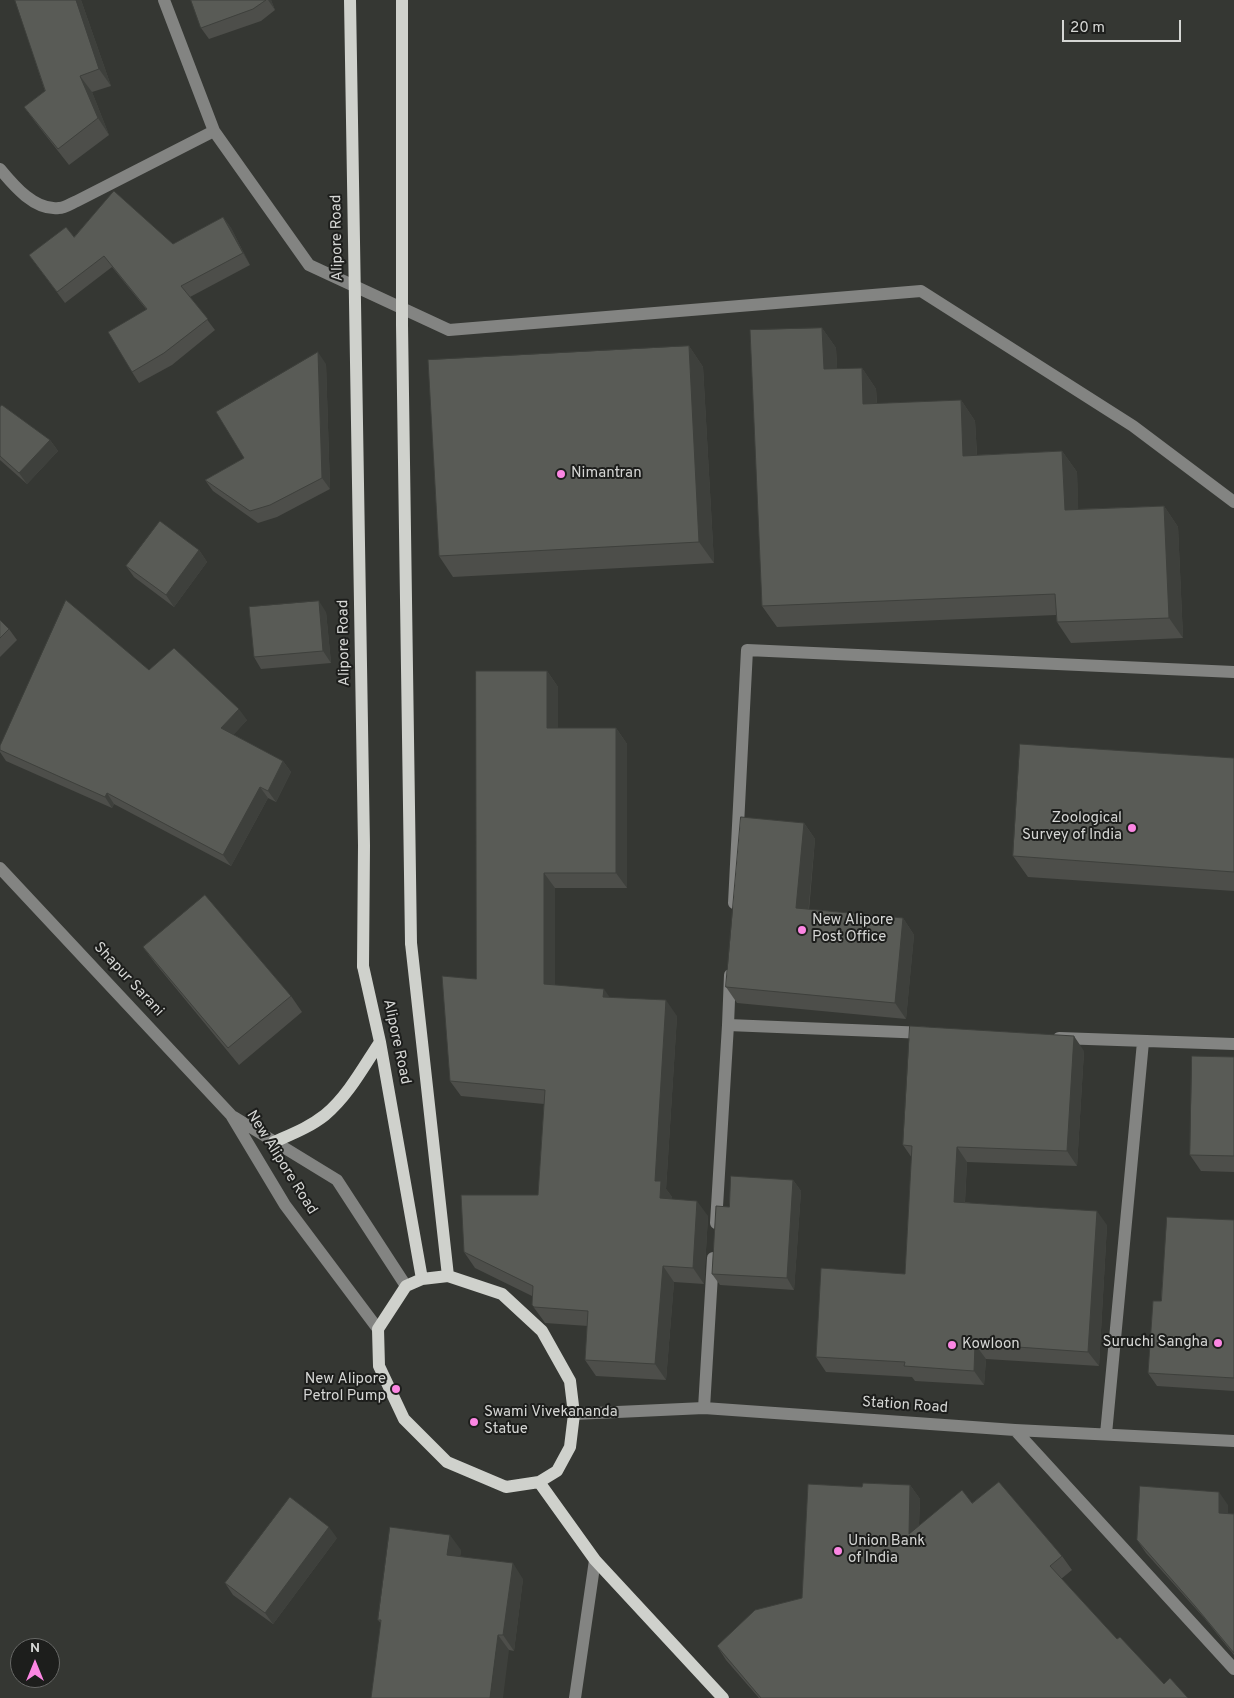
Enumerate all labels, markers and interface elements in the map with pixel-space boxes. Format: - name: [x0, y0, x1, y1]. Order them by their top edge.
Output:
- scale bar: [1064, 10, 1183, 42]
- text: 20 m: [1070, 19, 1105, 38]
- street label: Alipore Road: [328, 194, 348, 282]
- place label: Nimantran: [571, 465, 642, 483]
- marker: Nimantran: [555, 468, 567, 480]
- street label: Alipore Road: [335, 599, 355, 687]
- place label: Zoological Survey of India: [1022, 810, 1122, 845]
- marker: Zoological Survey of India: [1126, 822, 1138, 834]
- place label: New Alipore Post Office: [812, 912, 893, 947]
- marker: New Alipore Post Office: [796, 924, 808, 936]
- street label: Shapur Sarani: [89, 939, 167, 1021]
- street label: Alipore Road: [378, 998, 414, 1086]
- street label: New Alipore Road: [242, 1108, 320, 1218]
- place label: Suruchi Sangha: [1103, 1334, 1208, 1352]
- place label: Kowloon: [962, 1336, 1020, 1354]
- marker: Suruchi Sangha: [1212, 1337, 1224, 1349]
- marker: Kowloon: [946, 1339, 958, 1351]
- place label: New Alipore Petrol Pump: [303, 1371, 386, 1406]
- marker: New Alipore Petrol Pump: [390, 1383, 402, 1395]
- street label: Station Road: [861, 1394, 949, 1418]
- place label: Swami Vivekananda Statue: [484, 1404, 618, 1439]
- marker: Swami Vivekananda Statue: [468, 1416, 480, 1428]
- place label: Union Bank of India: [848, 1533, 925, 1568]
- marker: Union Bank of India: [832, 1545, 844, 1557]
- north arrow: [10, 1638, 60, 1688]
- text: N: [30, 1640, 40, 1657]

